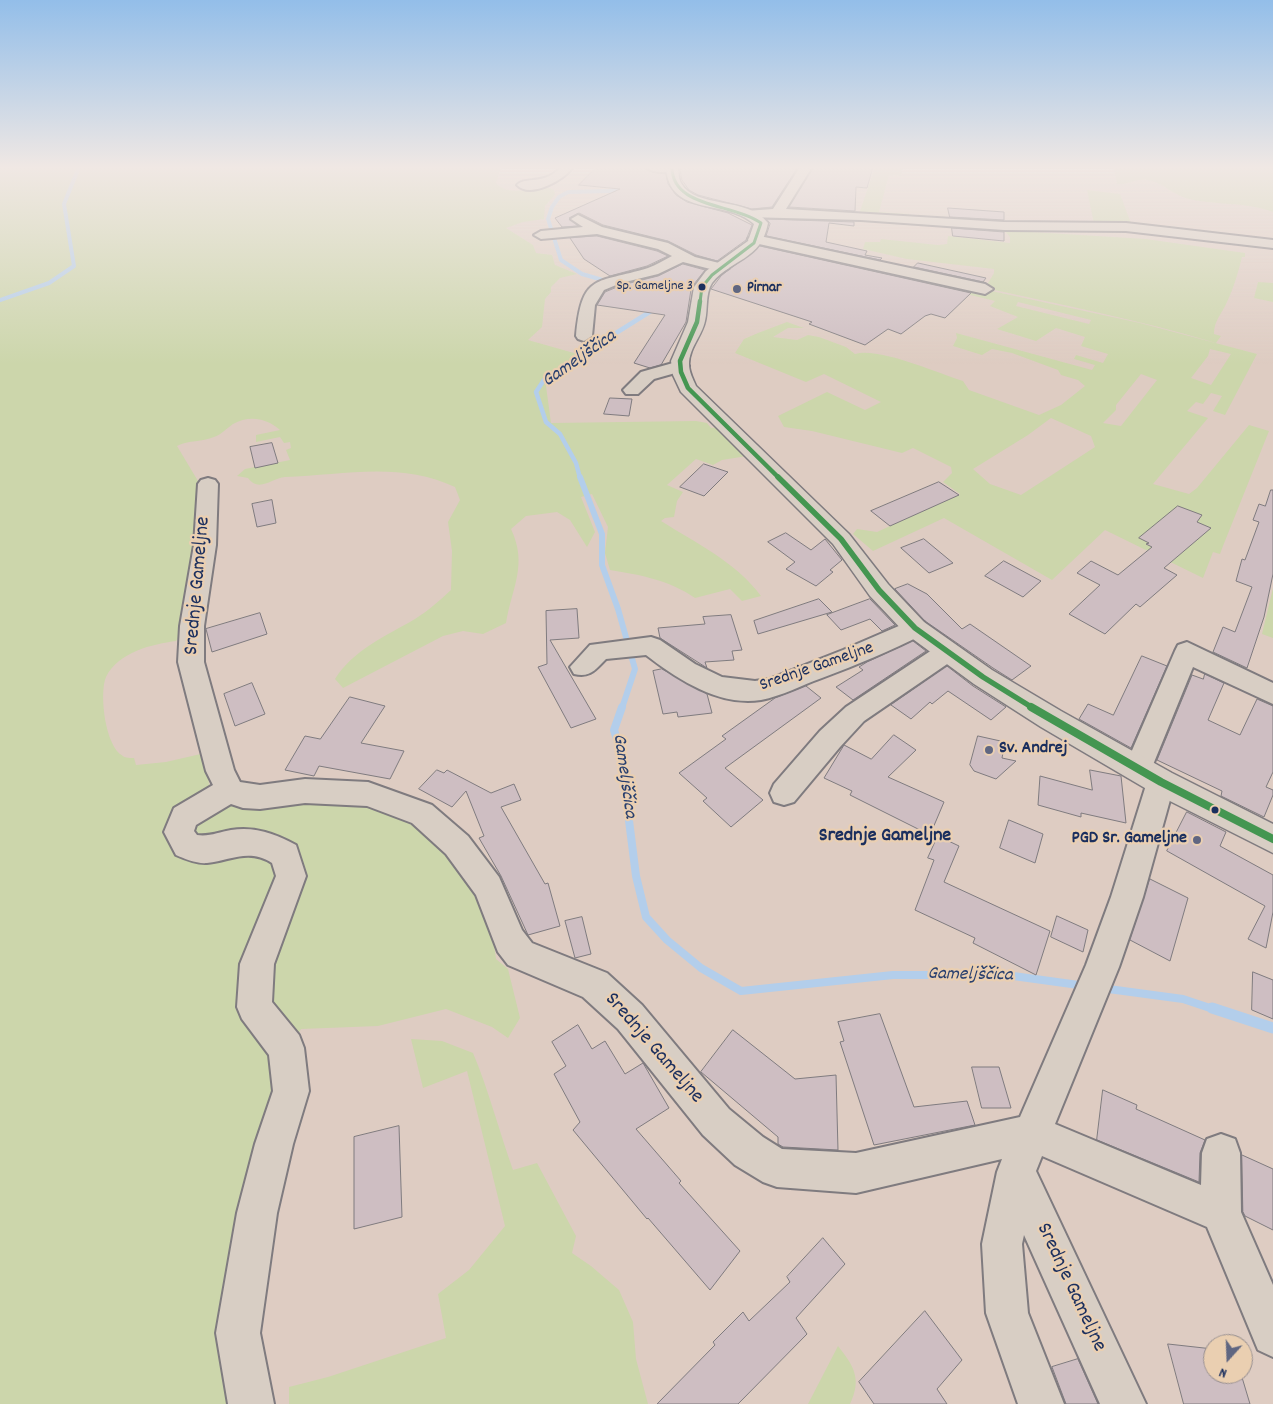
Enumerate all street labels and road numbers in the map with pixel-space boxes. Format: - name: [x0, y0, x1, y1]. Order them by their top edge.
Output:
- street label: Srednje Gameljne: [180, 516, 218, 656]
- street label: Srednje Gameljne: [757, 638, 877, 698]
- street label: Srednje Gameljne: [598, 988, 708, 1110]
- street label: Srednje Gameljne: [1029, 1220, 1111, 1356]

